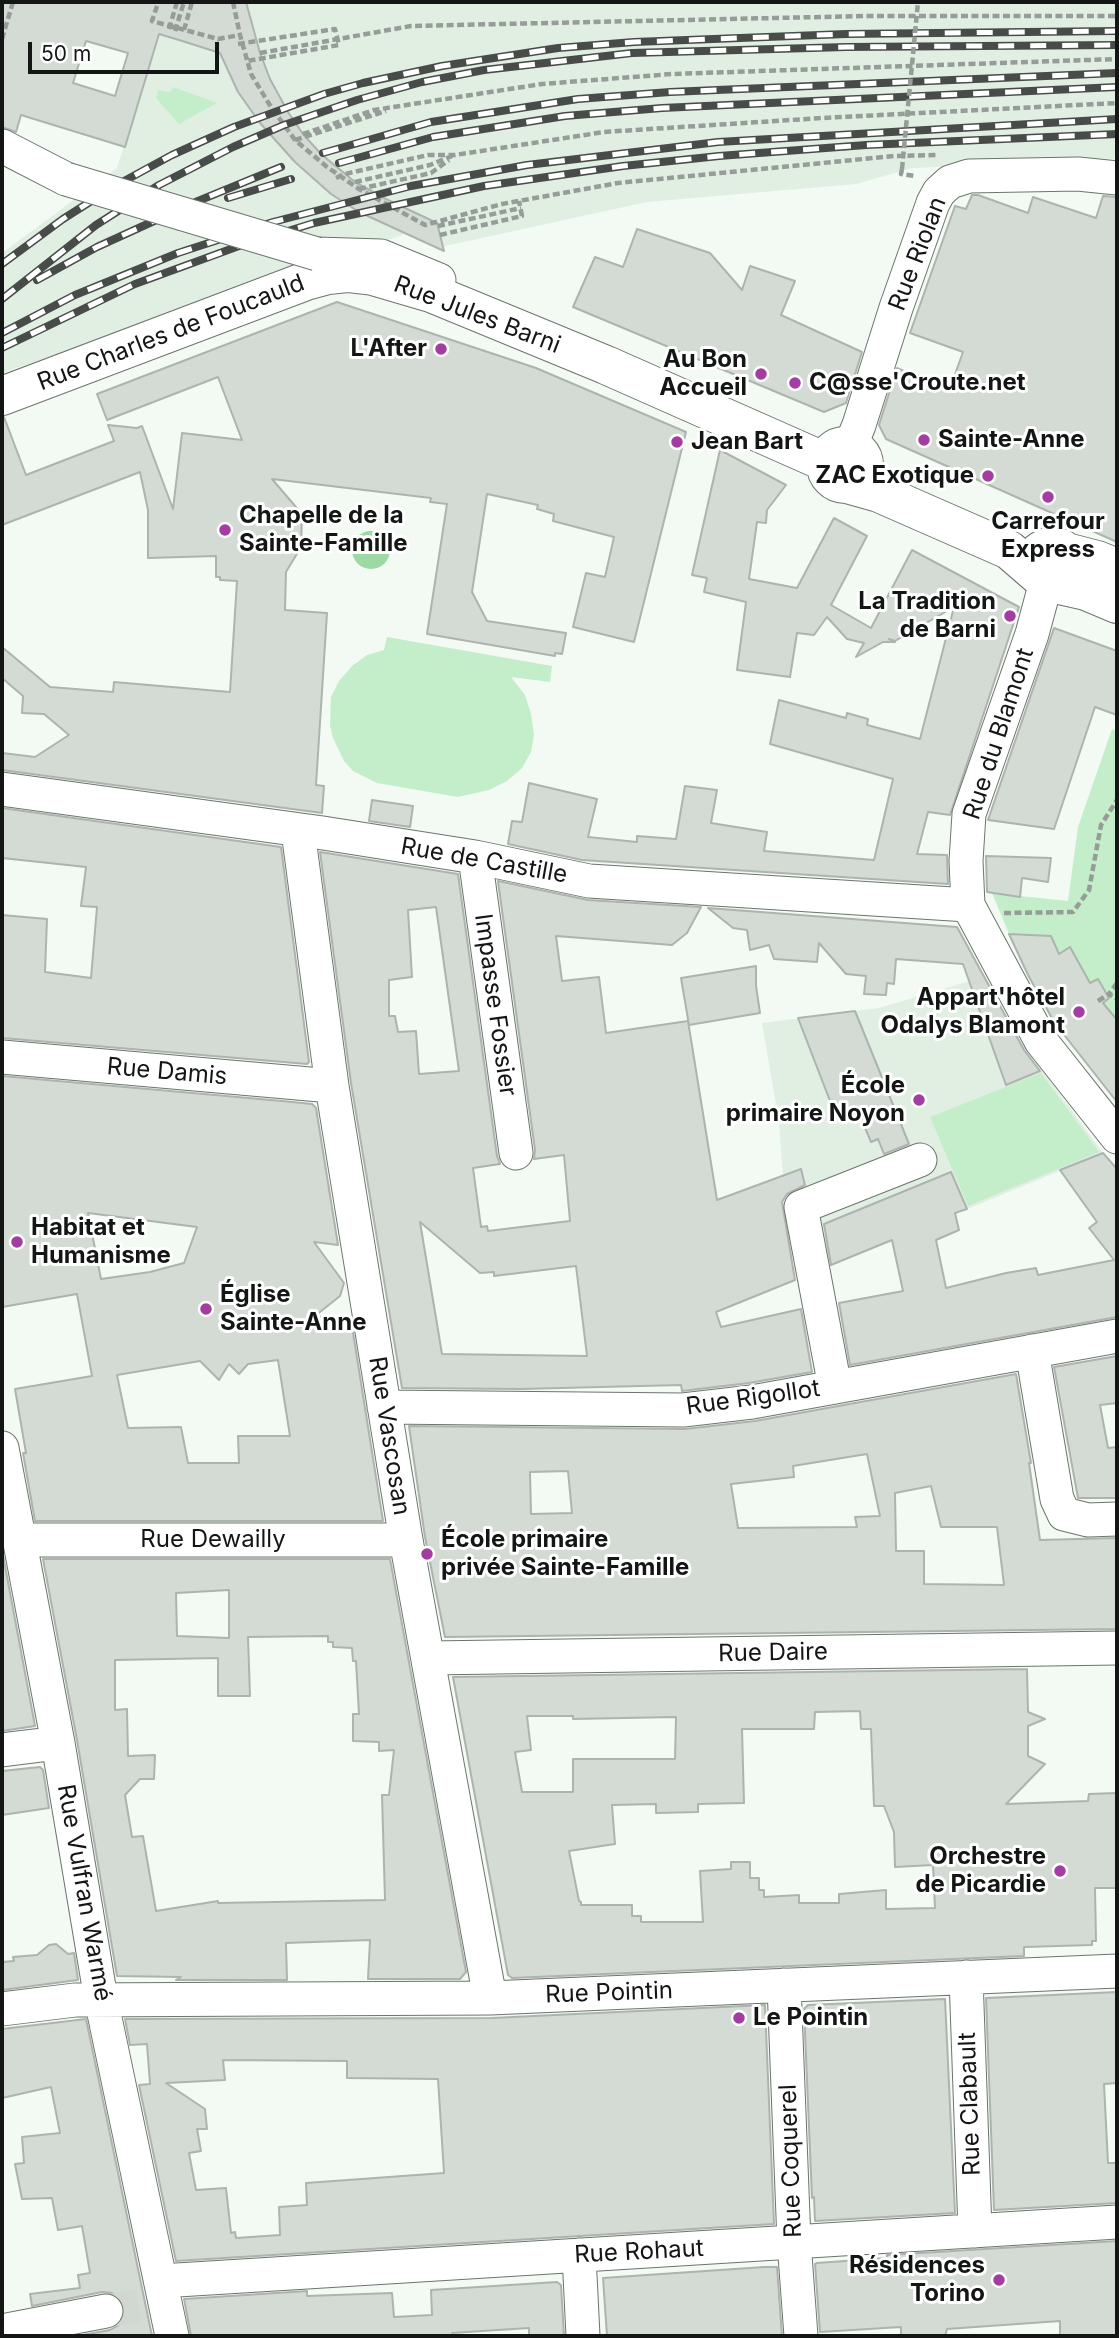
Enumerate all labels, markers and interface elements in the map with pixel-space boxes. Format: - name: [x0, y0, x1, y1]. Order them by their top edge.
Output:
- scale bar: [32, 28, 222, 72]
- text: 50 m: [41, 41, 91, 66]
- street label: Rue Riolan: [883, 193, 953, 315]
- street label: Rue Charles de Foucauld: [33, 269, 309, 397]
- street label: Rue Jules Barni: [390, 270, 564, 360]
- place label: L'After: [350, 335, 427, 363]
- marker: L'After: [433, 341, 449, 357]
- place label: Au Bon Accueil: [659, 346, 747, 402]
- marker: Au Bon Accueil: [753, 366, 769, 382]
- place label: C@sse'Croute.net: [809, 369, 1025, 397]
- marker: C@sse'Croute.net: [787, 375, 803, 391]
- place label: Sainte-Anne: [938, 426, 1084, 454]
- place label: Jean Bart: [691, 428, 803, 456]
- marker: Sainte-Anne: [916, 432, 932, 448]
- marker: Jean Bart: [669, 434, 685, 450]
- place label: ZAC Exotique: [815, 462, 974, 490]
- marker: ZAC Exotique: [980, 468, 996, 484]
- marker: Carrefour Express: [1040, 489, 1056, 505]
- place label: Chapelle de la Sainte-Famille: [239, 502, 408, 558]
- place label: Carrefour Express: [991, 508, 1105, 564]
- marker: Chapelle de la Sainte-Famille: [217, 522, 233, 538]
- place label: La Tradition de Barni: [858, 588, 996, 644]
- marker: La Tradition de Barni: [1002, 608, 1018, 624]
- street label: Rue du Blamont: [958, 645, 1040, 823]
- street label: Rue de Castille: [398, 832, 570, 890]
- street label: Impasse Fossier: [468, 912, 522, 1098]
- place label: Appart'hôtel Odalys Blamont: [880, 984, 1065, 1040]
- marker: Appart'hôtel Odalys Blamont: [1071, 1004, 1087, 1020]
- street label: Rue Damis: [106, 1052, 228, 1092]
- place label: École primaire Noyon: [726, 1072, 905, 1128]
- marker: École primaire Noyon: [911, 1092, 927, 1108]
- place label: Habitat et Humanisme: [31, 1214, 171, 1270]
- marker: Habitat et Humanisme: [9, 1234, 25, 1250]
- place label: Église Sainte-Anne: [220, 1281, 366, 1337]
- marker: Église Sainte-Anne: [198, 1301, 214, 1317]
- street label: Rue Vascosan: [362, 1355, 416, 1517]
- street label: Rue Rigollot: [684, 1374, 822, 1422]
- street label: Rue Dewailly: [140, 1526, 286, 1554]
- place label: École primaire privée Sainte-Famille: [441, 1526, 689, 1582]
- marker: École primaire privée Sainte-Famille: [419, 1546, 435, 1562]
- street label: Rue Daire: [718, 1638, 828, 1668]
- street label: Rue Vulfran Warmé: [51, 1782, 117, 2004]
- place label: Orchestre de Picardie: [915, 1843, 1046, 1899]
- marker: Orchestre de Picardie: [1052, 1863, 1068, 1879]
- street label: Rue Pointin: [545, 1976, 673, 2010]
- place label: Le Pointin: [753, 2004, 868, 2032]
- marker: Le Pointin: [731, 2010, 747, 2026]
- street label: Rue Clabault: [953, 2032, 987, 2176]
- street label: Rue Coquerel: [774, 2084, 808, 2238]
- street label: Rue Rohaut: [574, 2234, 704, 2270]
- place label: Résidences Torino: [849, 2252, 985, 2308]
- marker: Résidences Torino: [991, 2272, 1007, 2288]

